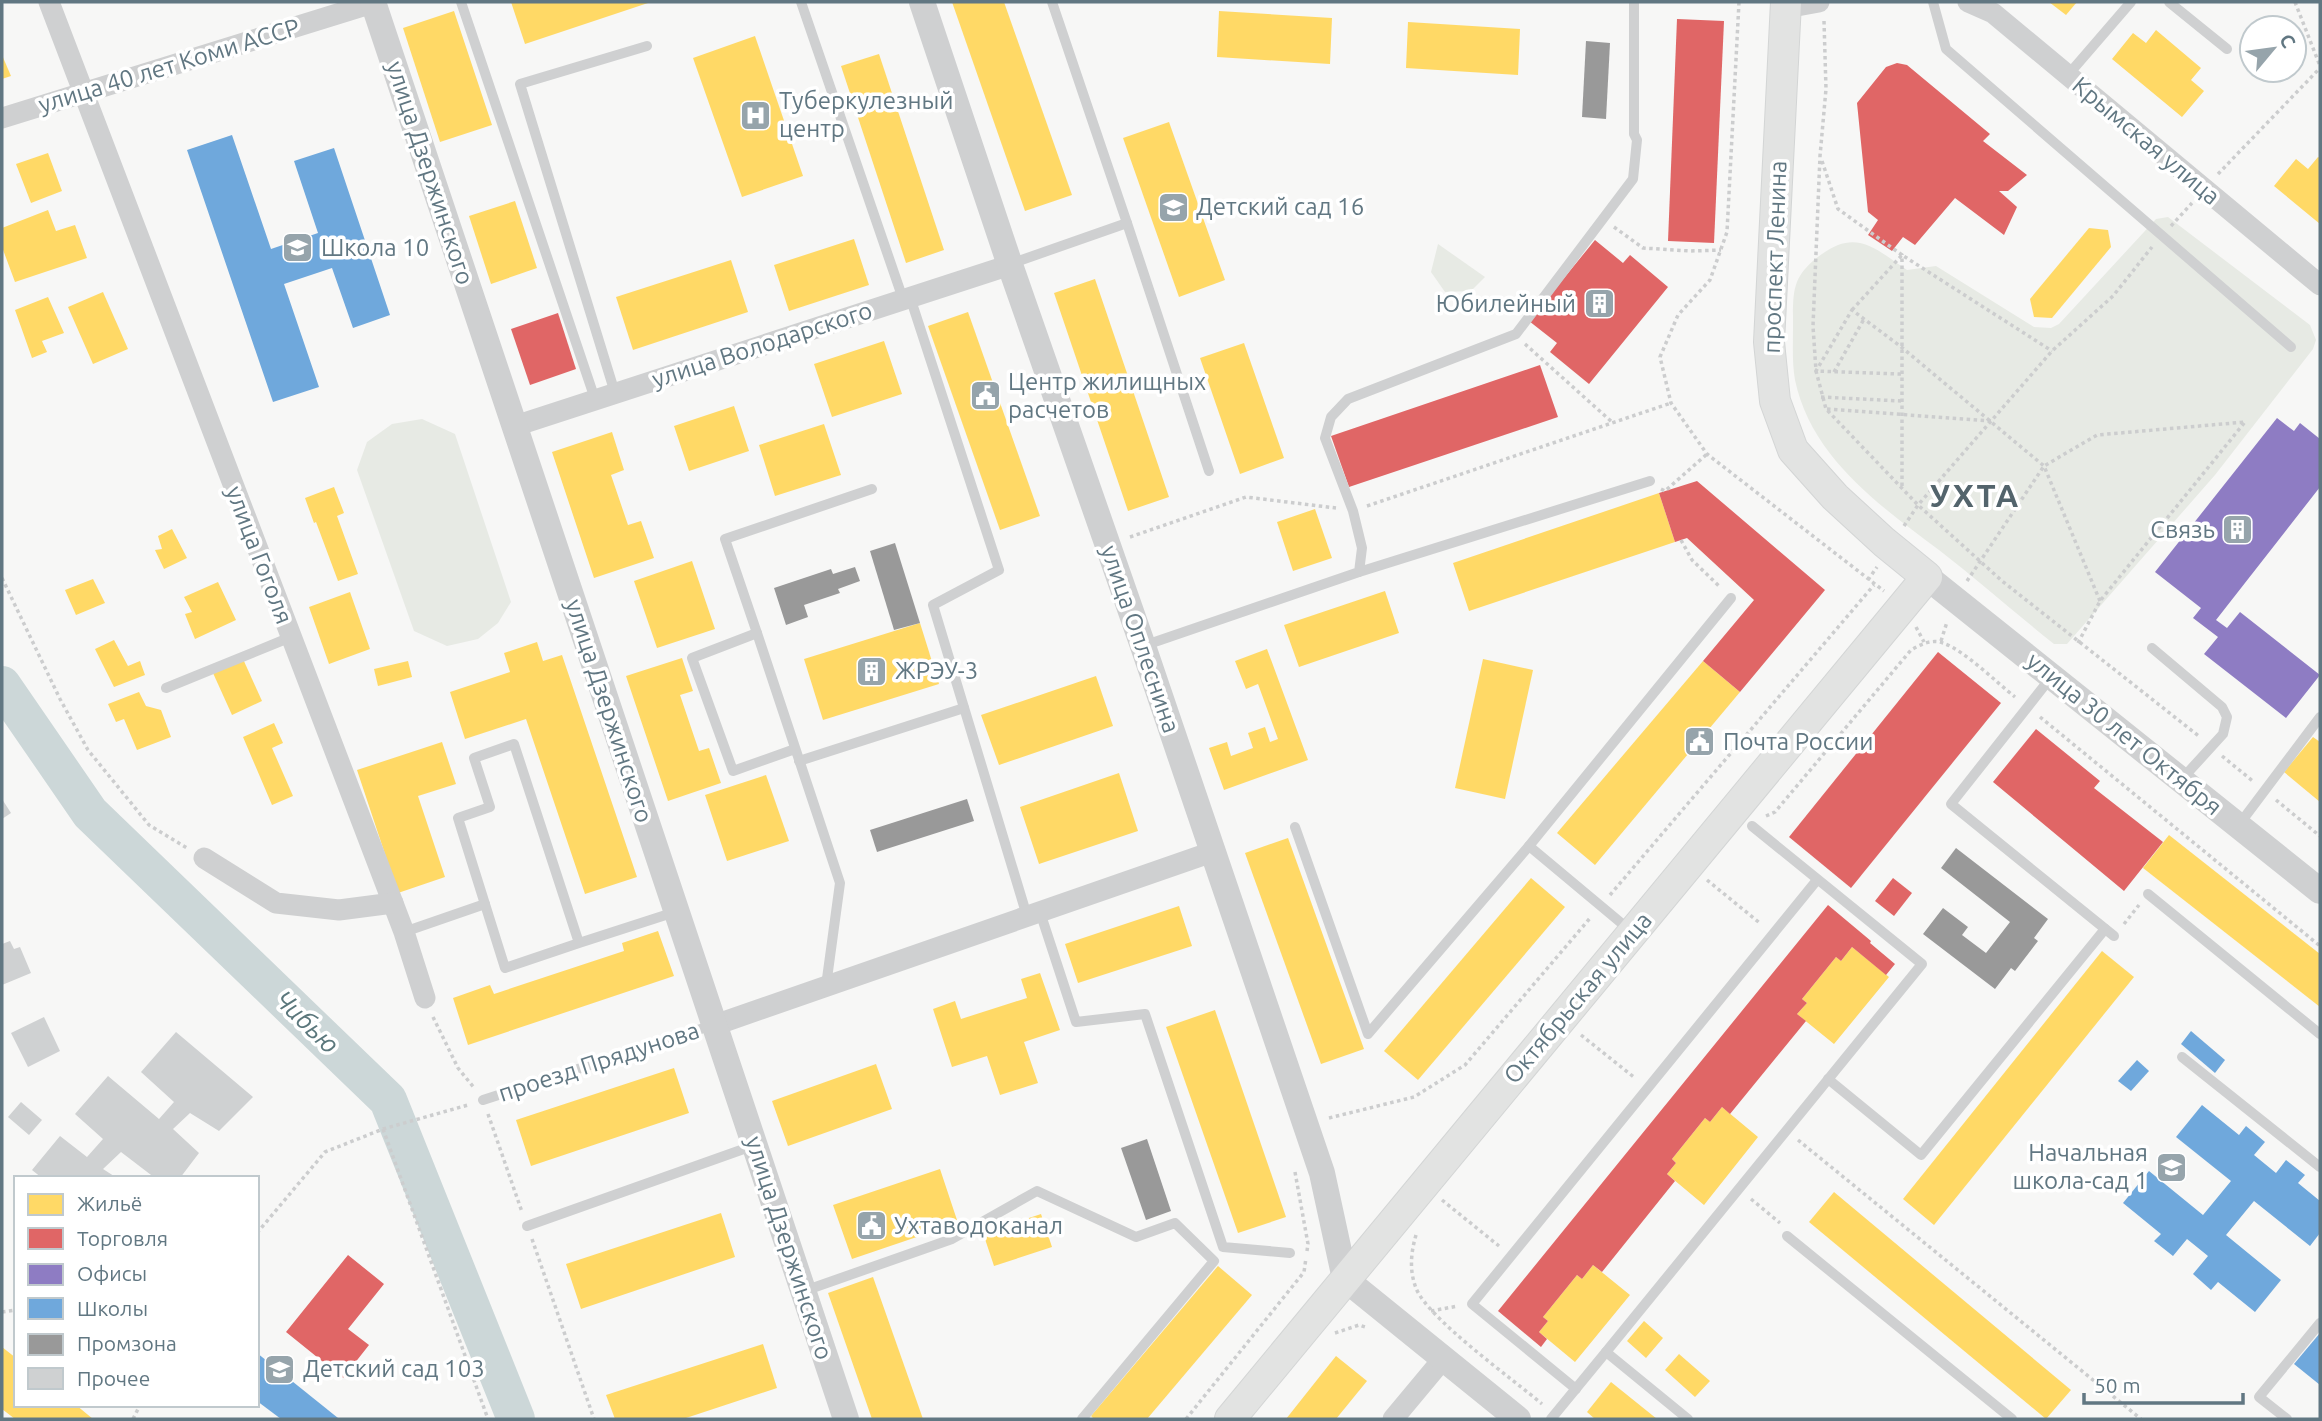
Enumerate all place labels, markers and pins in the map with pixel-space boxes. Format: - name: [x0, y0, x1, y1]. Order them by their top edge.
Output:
- place label: Туберкулезный центр: [779, 87, 953, 142]
- hospital icon: Туберкулезный центр: [739, 98, 773, 132]
- school or university icon: Детский сад 16: [1156, 190, 1190, 224]
- place label: Детский сад 16: [1196, 193, 1364, 220]
- school or university icon: Школа 10: [281, 231, 315, 265]
- place label: Школа 10: [321, 234, 429, 261]
- building icon: Юбилейный: [1582, 287, 1616, 321]
- place label: Юбилейный: [1436, 290, 1576, 317]
- place label: Центр жилищных расчетов: [1008, 368, 1206, 423]
- public building icon: Центр жилищных расчетов: [968, 379, 1002, 413]
- building icon: Связь: [2221, 513, 2255, 547]
- place label: Связь: [2150, 516, 2215, 543]
- building icon: ЖРЭУ-3: [855, 654, 889, 688]
- place label: ЖРЭУ-3: [895, 657, 978, 684]
- public building icon: Почта России: [1683, 725, 1717, 759]
- place label: Почта России: [1723, 728, 1874, 755]
- place label: Начальная школа-сад 1: [2013, 1139, 2148, 1194]
- school or university icon: Начальная школа-сад 1: [2154, 1150, 2188, 1184]
- public building icon: Ухтаводоканал: [854, 1209, 888, 1243]
- place label: Ухтаводоканал: [894, 1212, 1063, 1239]
- school or university icon: Детский сад 103: [263, 1352, 297, 1386]
- place label: Детский сад 103: [303, 1355, 485, 1382]

